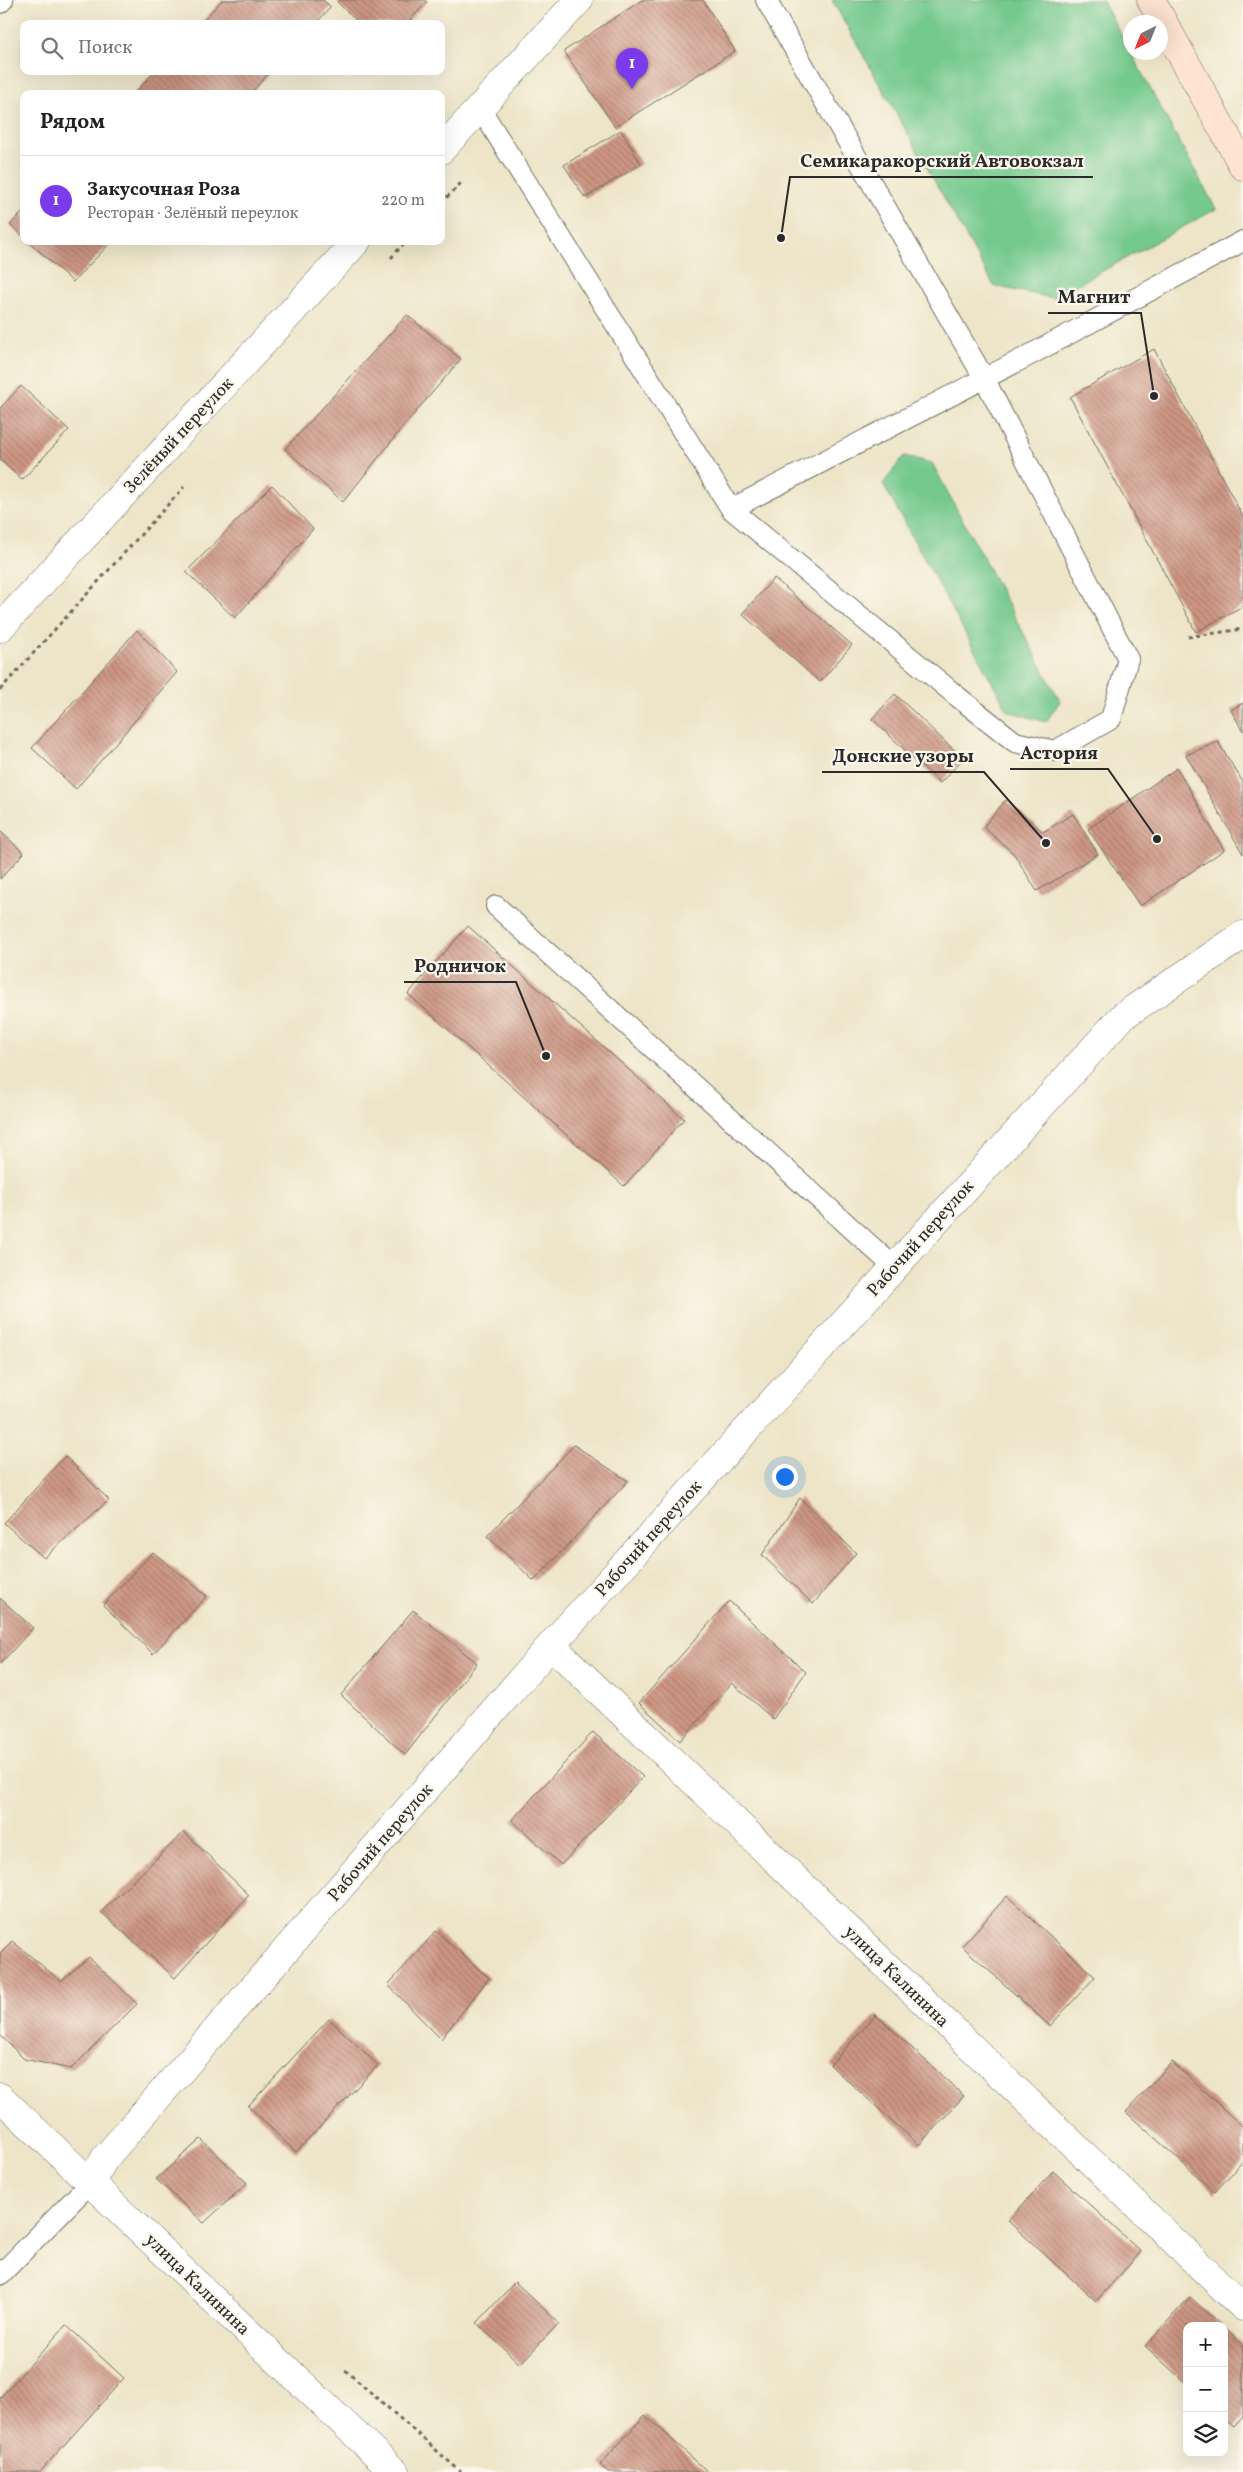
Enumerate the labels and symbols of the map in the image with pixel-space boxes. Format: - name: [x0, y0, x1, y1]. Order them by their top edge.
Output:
- north arrow: [1123, 15, 1168, 60]
- pin: 1: [616, 48, 648, 89]
- callout: Семикаракорский Автовокзал: [790, 143, 1093, 177]
- text: Семикаракорский Автовокзал: [800, 149, 1084, 175]
- callout: Магнит: [1048, 279, 1141, 313]
- text: Магнит: [1058, 285, 1131, 311]
- street label: Зелёный переулок: [118, 372, 240, 500]
- callout: Астория: [1010, 735, 1108, 769]
- callout: Донские узоры: [822, 738, 984, 772]
- text: Астория: [1020, 741, 1098, 767]
- text: Донские узоры: [832, 744, 974, 770]
- callout: Родничок: [404, 948, 516, 982]
- text: Родничок: [414, 954, 507, 980]
- street label: Рабочий переулок: [862, 1175, 981, 1303]
- your location: [772, 1464, 798, 1490]
- street label: Рабочий переулок: [590, 1475, 709, 1603]
- street label: Рабочий переулок: [323, 1778, 440, 1908]
- street label: улица Калинина: [838, 1920, 954, 2034]
- street label: улица Калинина: [139, 2228, 255, 2342]

